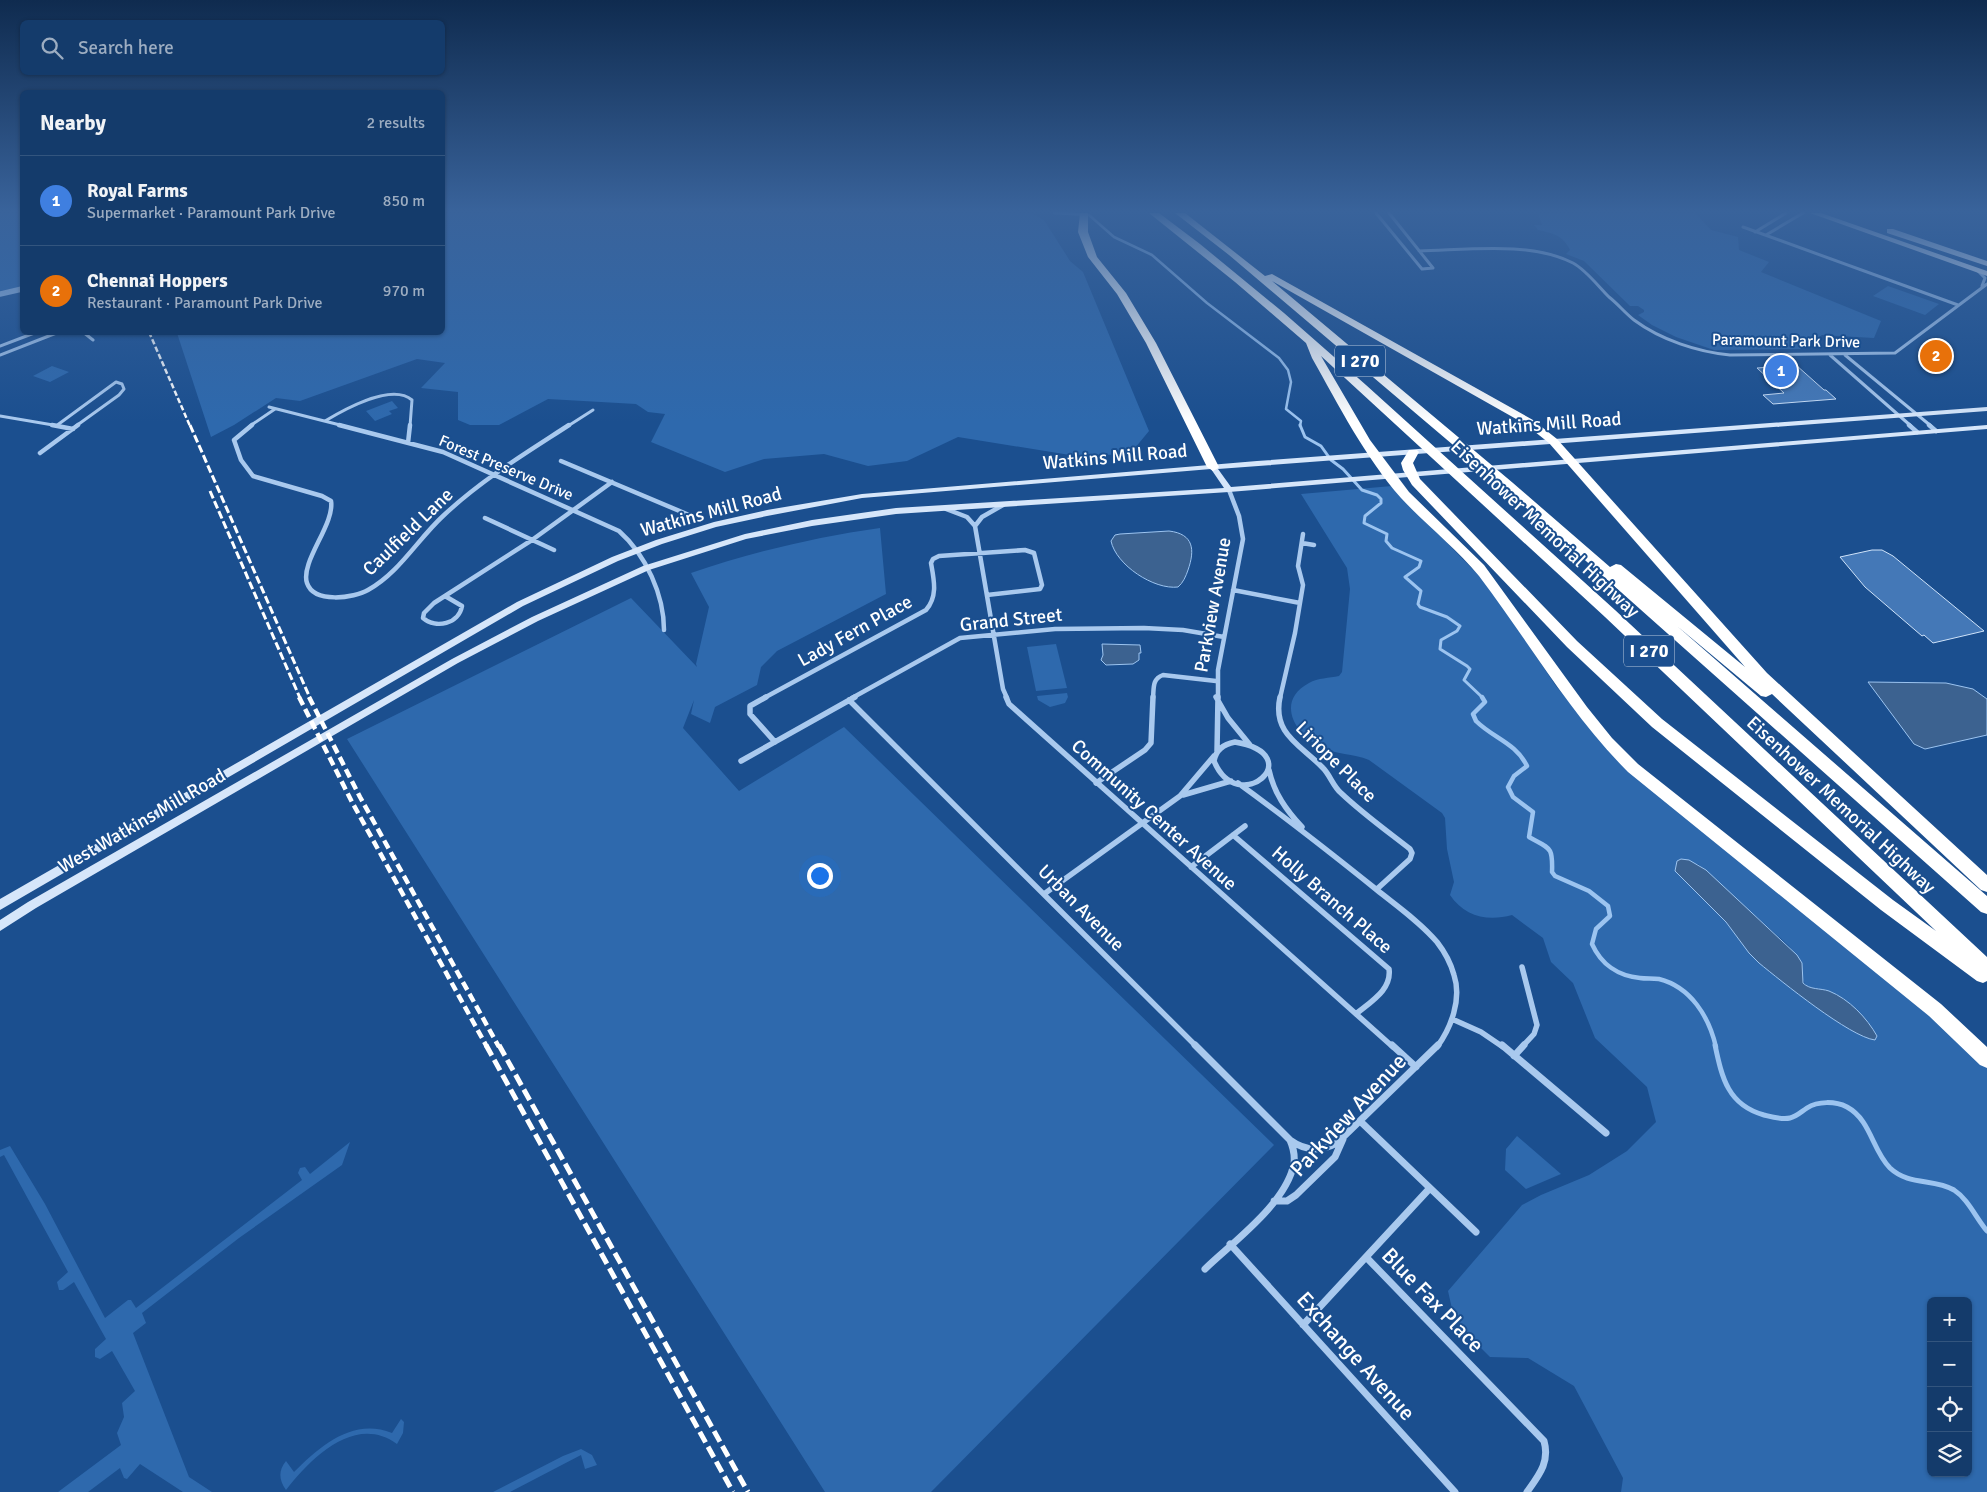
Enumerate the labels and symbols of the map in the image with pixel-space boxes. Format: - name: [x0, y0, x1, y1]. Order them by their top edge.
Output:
- street label: Paramount Park Drive: [1712, 330, 1860, 352]
- pin: 2: [1920, 337, 1952, 375]
- road number: I 270: [1335, 346, 1385, 376]
- pin: 1: [1765, 352, 1797, 390]
- street label: Watkins Mill Road: [1476, 407, 1622, 441]
- street label: Forest Preserve Drive: [436, 431, 576, 505]
- street label: Eisenhower Memorial Highway: [1445, 435, 1645, 623]
- street label: Watkins Mill Road: [1042, 439, 1188, 475]
- street label: Watkins Mill Road: [638, 482, 784, 542]
- street label: Caulfield Lane: [358, 483, 458, 581]
- street label: Parkview Avenue: [1189, 536, 1237, 674]
- street label: Lady Fern Place: [794, 590, 916, 672]
- street label: Grand Street: [959, 603, 1064, 637]
- road number: I 270: [1624, 636, 1674, 666]
- street label: Eisenhower Memorial Highway: [1741, 711, 1941, 899]
- street label: Liriope Place: [1290, 716, 1382, 808]
- street label: Community Center Avenue: [1066, 734, 1242, 896]
- street label: West Watkins Mill Road: [54, 763, 230, 879]
- street label: Holly Branch Place: [1267, 841, 1397, 959]
- street label: Urban Avenue: [1032, 859, 1130, 957]
- your location: [807, 863, 833, 889]
- street label: Parkview Avenue: [1284, 1048, 1412, 1182]
- street label: Blue Fax Place: [1376, 1242, 1490, 1358]
- street label: Exchange Avenue: [1291, 1286, 1421, 1426]

